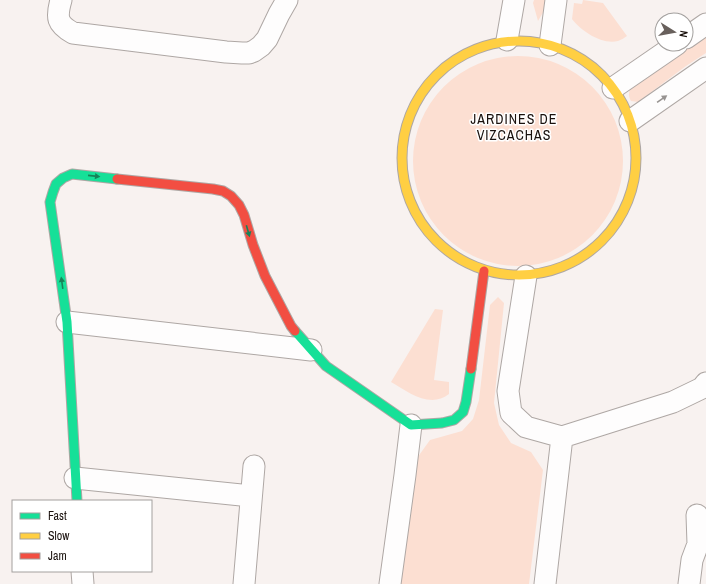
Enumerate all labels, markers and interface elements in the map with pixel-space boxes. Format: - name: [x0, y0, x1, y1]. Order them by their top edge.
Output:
- north arrow: [654, 12, 694, 52]
- text: N: [676, 29, 691, 38]
- one-way arrow: [657, 95, 667, 103]
- district label: JARDINES DE VIZCACHAS: [471, 110, 557, 144]
- one-way arrow: [88, 173, 100, 179]
- one-way arrow: [245, 225, 251, 237]
- one-way arrow: [59, 277, 65, 289]
- legend: [12, 500, 152, 572]
- text: Fast: [48, 508, 67, 524]
- text: Slow: [48, 528, 70, 544]
- text: Jam: [48, 548, 67, 564]

